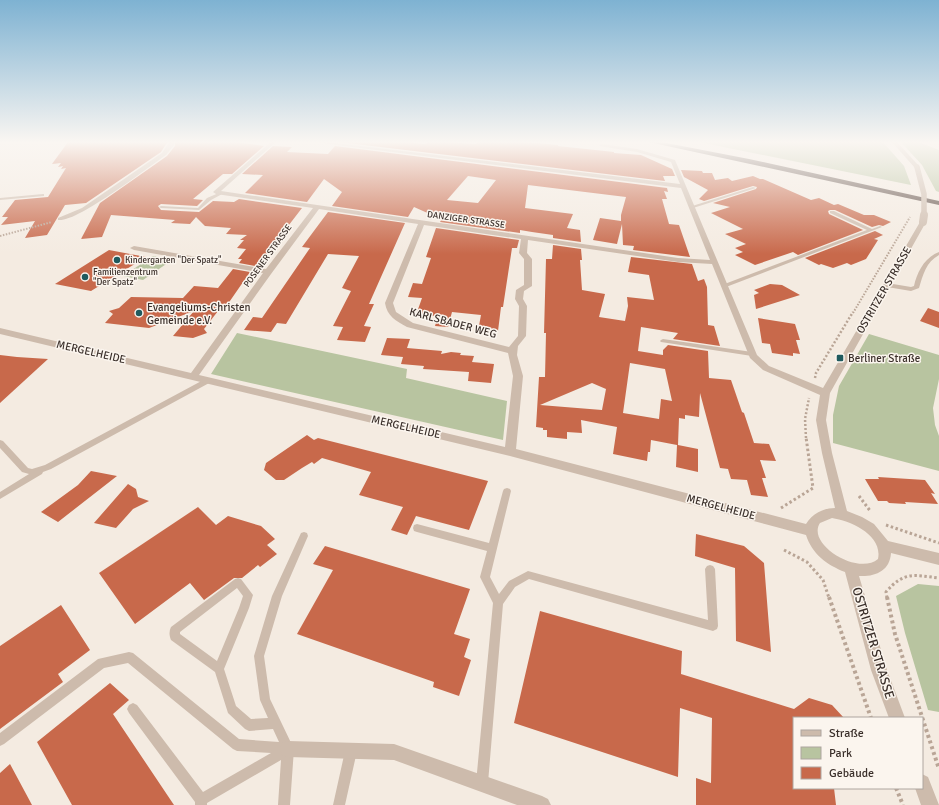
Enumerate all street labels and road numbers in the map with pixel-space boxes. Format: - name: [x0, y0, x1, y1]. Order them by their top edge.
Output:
- street label: DANZIGER STRASSE: [426, 209, 506, 231]
- street label: POSENER STRASSE: [242, 222, 294, 290]
- street label: OSTRITZER STRASSE: [854, 244, 914, 336]
- street label: KARLSBADER WEG: [408, 305, 498, 341]
- street label: MERGELHEIDE: [55, 338, 127, 366]
- street label: MERGELHEIDE: [370, 413, 442, 441]
- street label: MERGELHEIDE: [685, 492, 757, 522]
- street label: OSTRITZER STRASSE: [848, 585, 898, 701]

